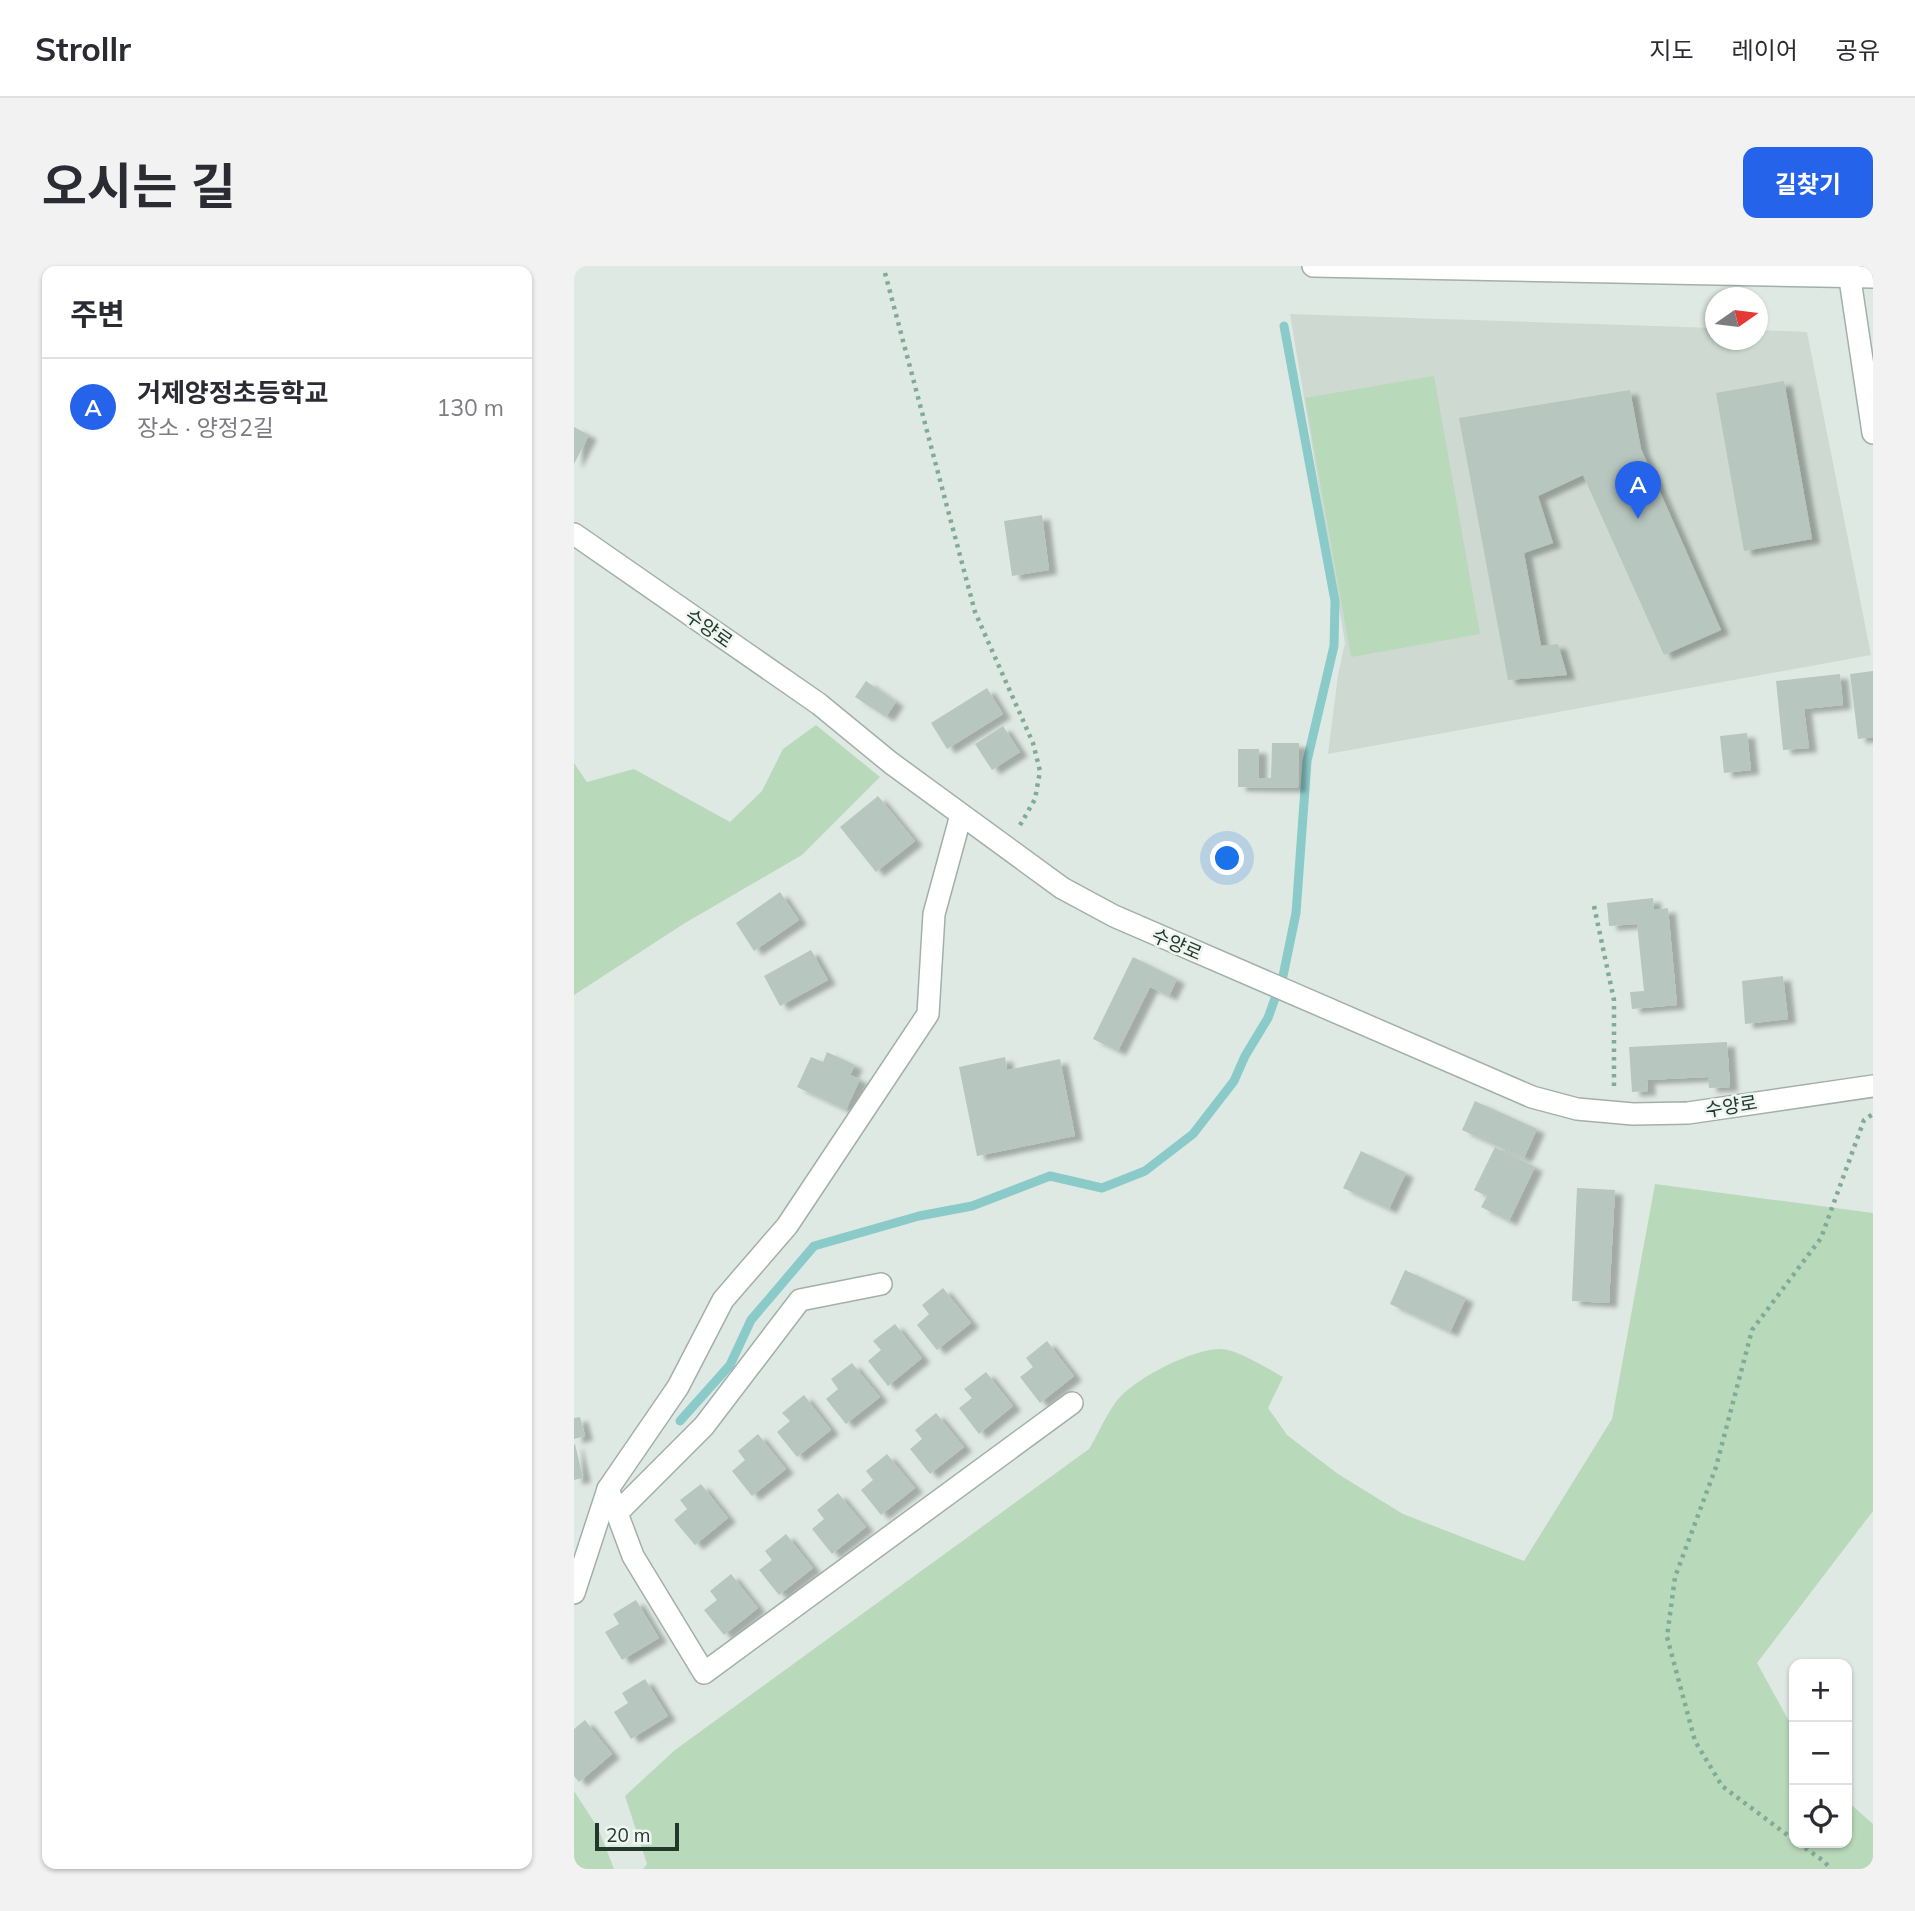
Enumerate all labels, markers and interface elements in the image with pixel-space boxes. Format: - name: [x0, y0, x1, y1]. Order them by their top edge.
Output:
- text: Strollr: [35, 28, 131, 69]
- text: 지도: [1649, 35, 1694, 65]
- text: 레이어: [1732, 35, 1798, 65]
- text: 공유: [1836, 35, 1880, 65]
- button: 길찾기: [1743, 147, 1873, 218]
- text: 오시는 길: [42, 155, 236, 216]
- north arrow: [1705, 287, 1768, 350]
- text: 주변: [70, 295, 125, 333]
- text: 거제양정초등학교: [137, 376, 328, 409]
- text: A: [84, 393, 102, 422]
- text: 130 m: [436, 393, 504, 422]
- text: 장소 · 양정2길: [137, 413, 274, 442]
- pin: A: [1615, 461, 1661, 519]
- street label: 수양로: [681, 603, 737, 653]
- your location: [1210, 841, 1244, 875]
- street label: 수양로: [1148, 923, 1206, 965]
- street label: 수양로: [1703, 1090, 1759, 1122]
- map controls: [1789, 1659, 1852, 1848]
- button: +: [1789, 1659, 1852, 1722]
- button: −: [1789, 1722, 1852, 1785]
- button: locate: [1789, 1785, 1852, 1848]
- scale bar: [595, 1820, 679, 1852]
- text: 20 m: [606, 1823, 650, 1847]

